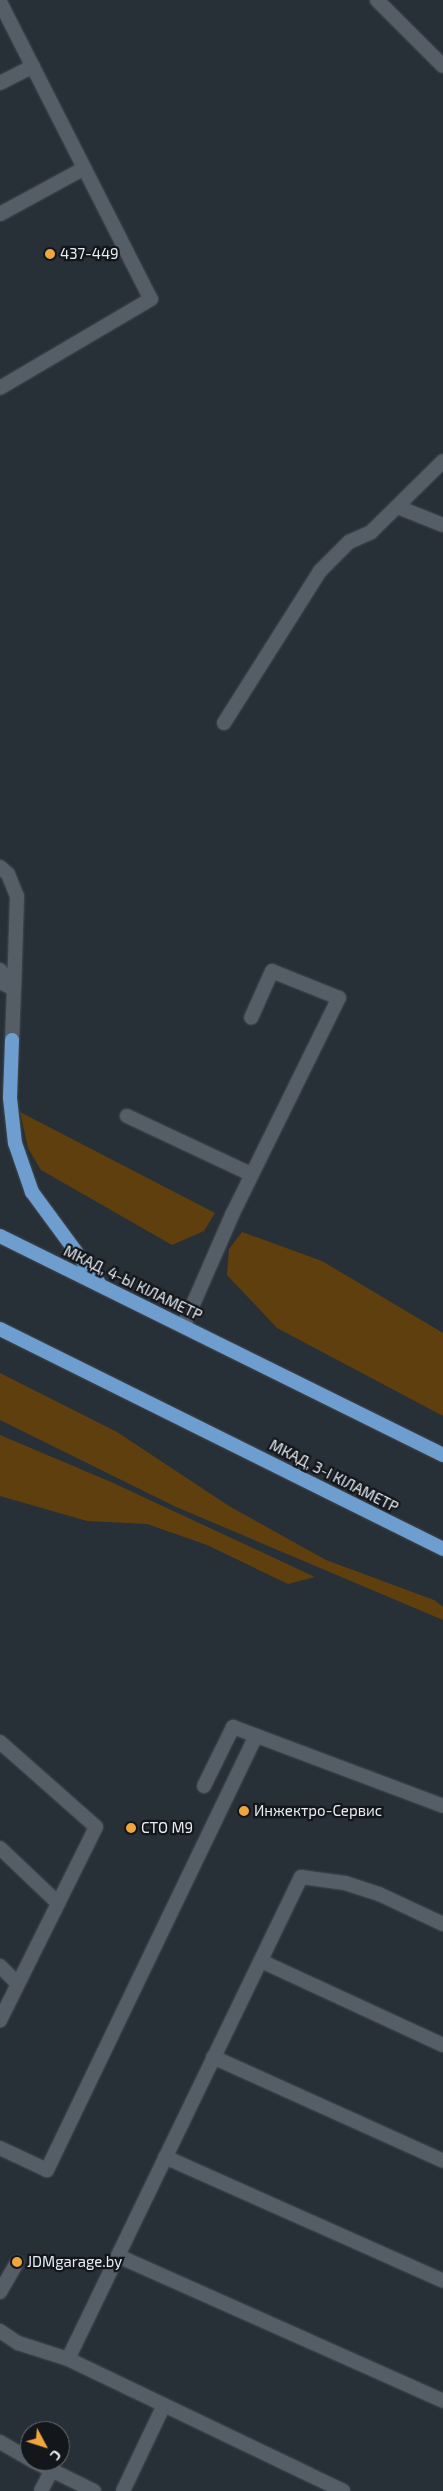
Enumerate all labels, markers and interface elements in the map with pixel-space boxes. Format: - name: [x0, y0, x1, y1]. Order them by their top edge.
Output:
- place label: 437-449: [60, 245, 119, 263]
- marker: 437-449: [44, 248, 56, 260]
- street label: МКАД, 4-Ы КІЛАМЕТР: [61, 1242, 205, 1324]
- street label: МКАД, 3-І КІЛАМЕТР: [267, 1436, 401, 1516]
- place label: Инжектро-Сервис: [254, 1802, 382, 1820]
- marker: Инжектро-Сервис: [238, 1805, 250, 1817]
- place label: СТО М9: [141, 1819, 193, 1837]
- marker: СТО М9: [125, 1822, 137, 1834]
- place label: JDMgarage.by: [27, 2253, 122, 2271]
- marker: JDMgarage.by: [11, 2256, 23, 2268]
- north arrow: [20, 2421, 70, 2471]
- text: С: [47, 2447, 65, 2464]

